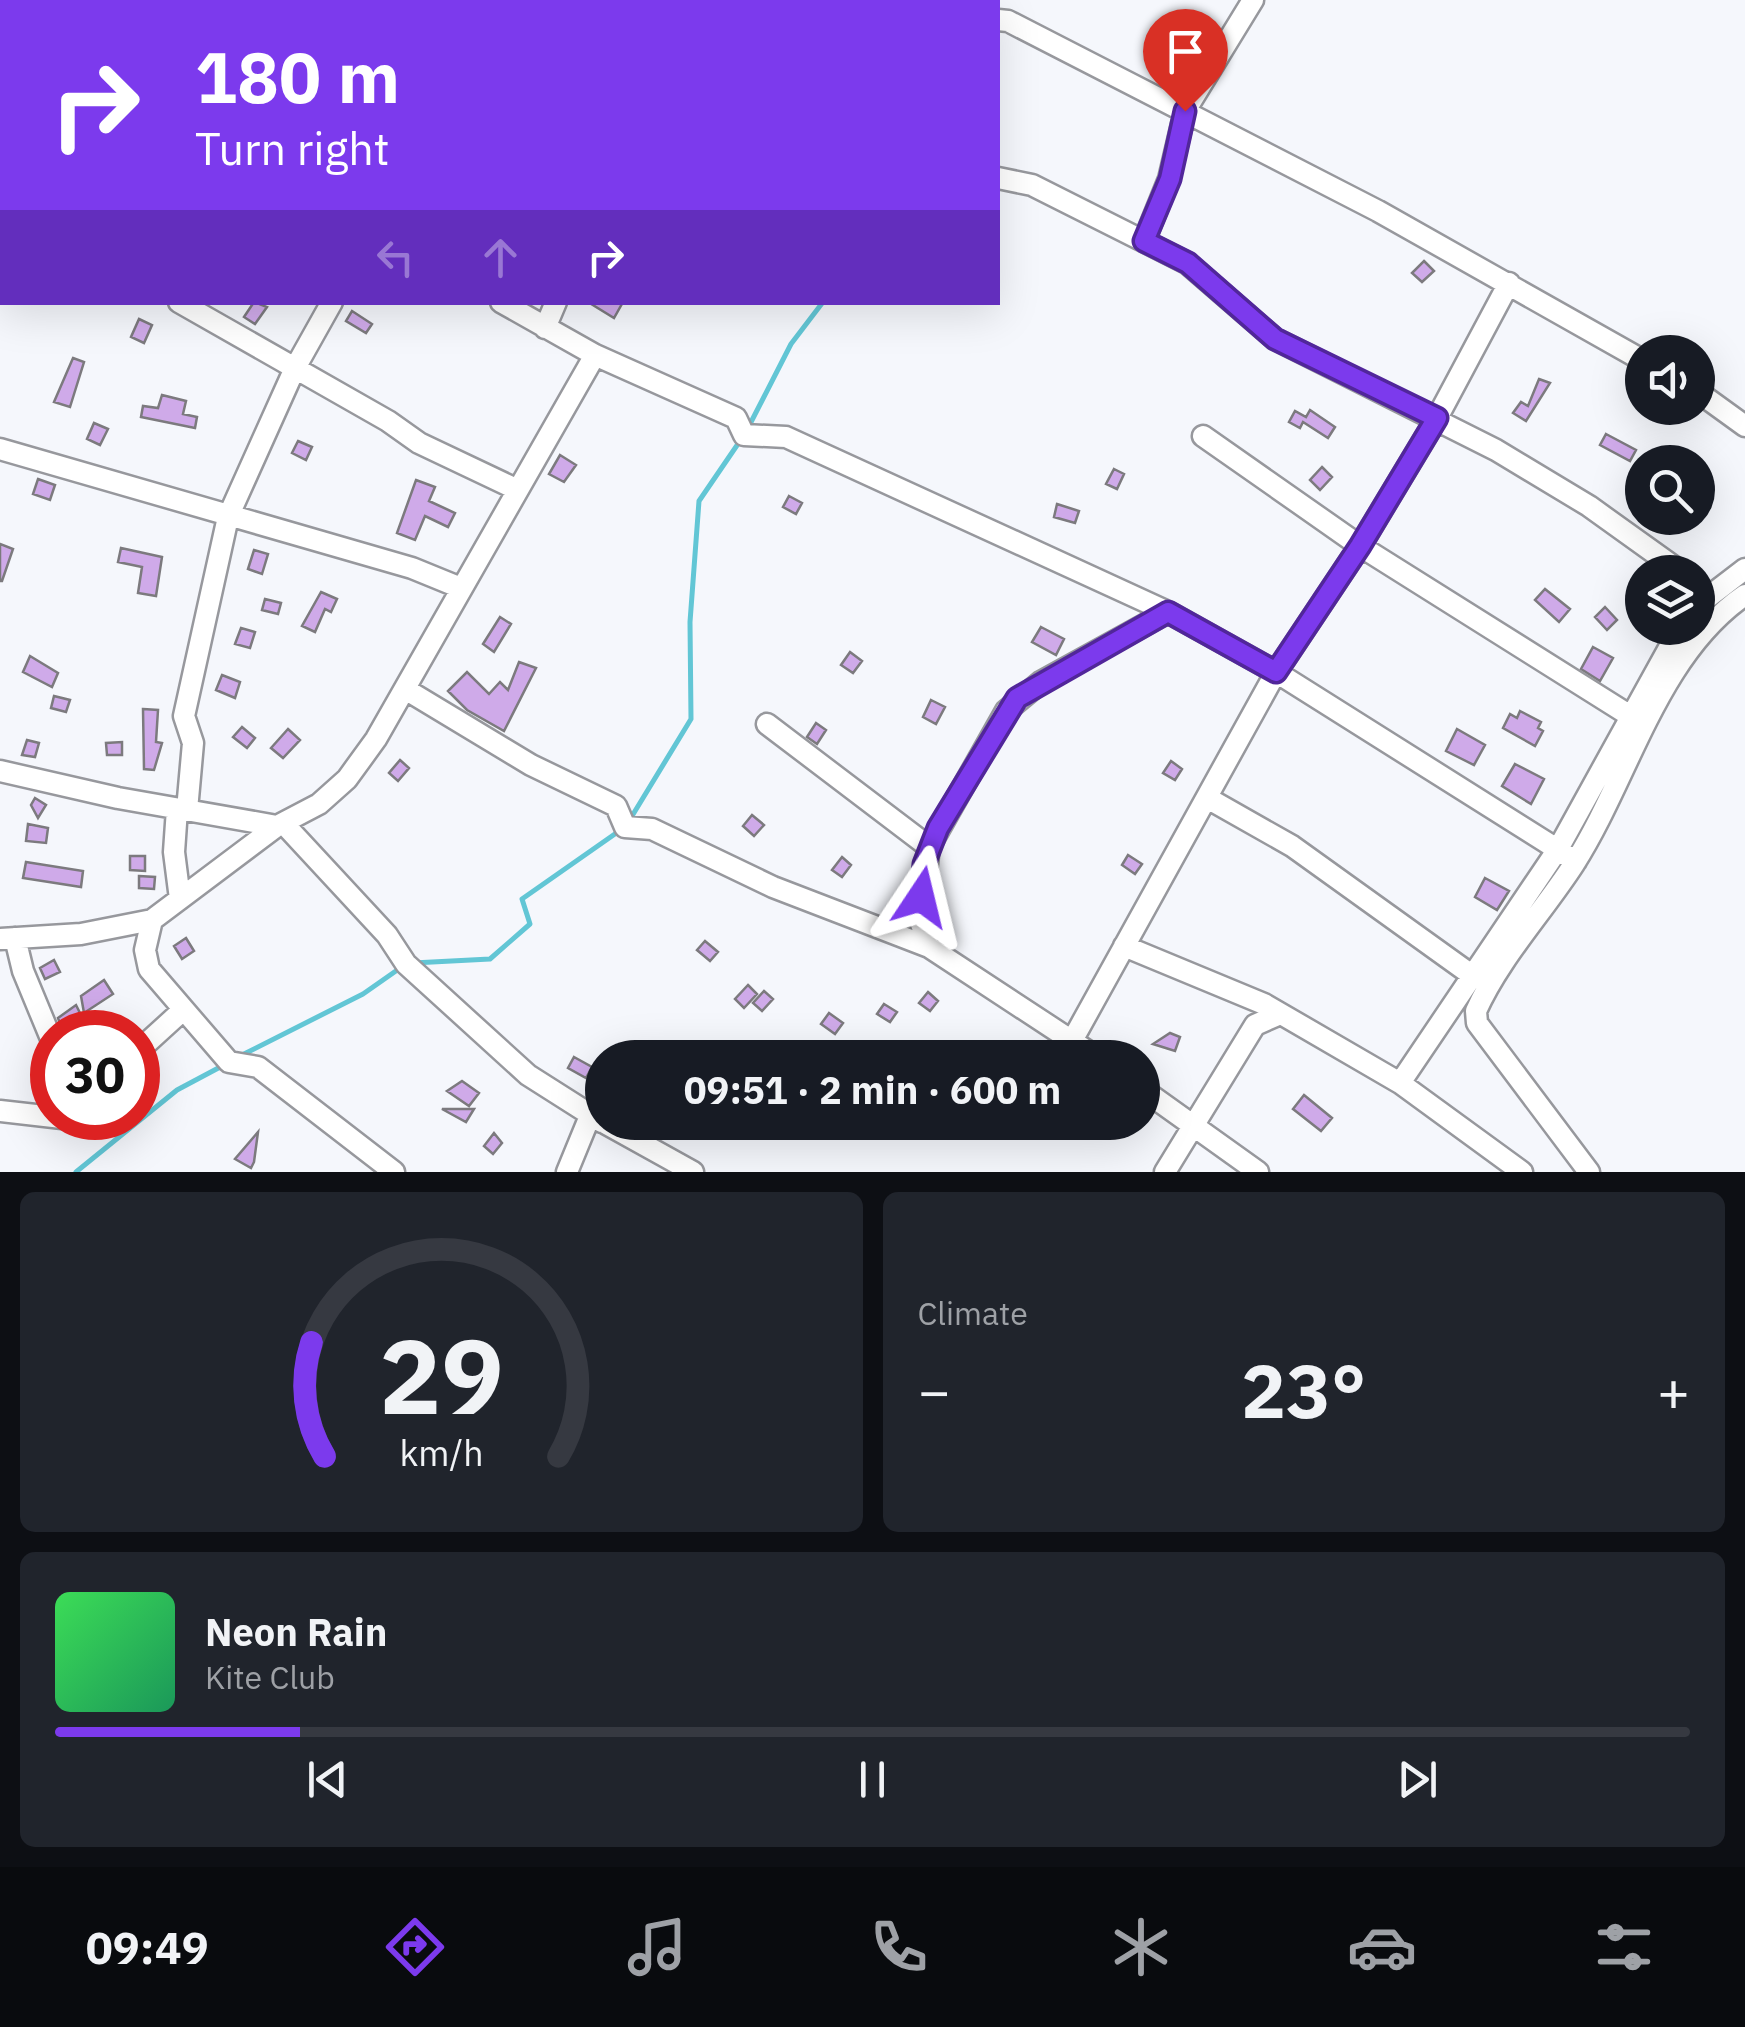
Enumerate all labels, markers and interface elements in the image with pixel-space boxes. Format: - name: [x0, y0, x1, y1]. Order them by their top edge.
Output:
- pin: [1143, 9, 1228, 112]
- icon: arrive: [1158, 24, 1213, 79]
- text: 180 m: [195, 31, 400, 122]
- icon: right: [30, 40, 160, 170]
- text: Turn right: [195, 119, 390, 177]
- icon: left: [368, 230, 423, 285]
- icon: ahead: [473, 230, 528, 285]
- icon: right: [578, 230, 633, 285]
- map controls: [1625, 335, 1715, 645]
- button: sound: [1625, 335, 1715, 425]
- button: search: [1625, 445, 1715, 535]
- button: layers: [1625, 555, 1715, 645]
- position arrow: [869, 845, 973, 949]
- speed limit sign: 30: [30, 1010, 160, 1140]
- text: 09:51 · 2 min · 600 m: [684, 1065, 1061, 1114]
- text: Climate: [918, 1292, 1028, 1334]
- text: 29: [379, 1307, 504, 1443]
- text: 23°: [1241, 1341, 1366, 1439]
- text: −: [918, 1355, 951, 1426]
- text: +: [1657, 1355, 1690, 1426]
- text: km/h: [399, 1429, 483, 1476]
- text: Neon Rain: [205, 1607, 387, 1656]
- text: Kite Club: [205, 1656, 335, 1698]
- icon: previous: [300, 1752, 355, 1807]
- icon: pause: [845, 1752, 900, 1807]
- icon: next: [1390, 1752, 1445, 1807]
- icon: directions: [380, 1912, 450, 1982]
- icon: music: [622, 1912, 692, 1982]
- icon: phone: [864, 1912, 934, 1982]
- icon: climate: [1106, 1912, 1176, 1982]
- icon: car: [1347, 1912, 1417, 1982]
- icon: filters: [1589, 1912, 1659, 1982]
- text: 09:49: [86, 1918, 209, 1976]

